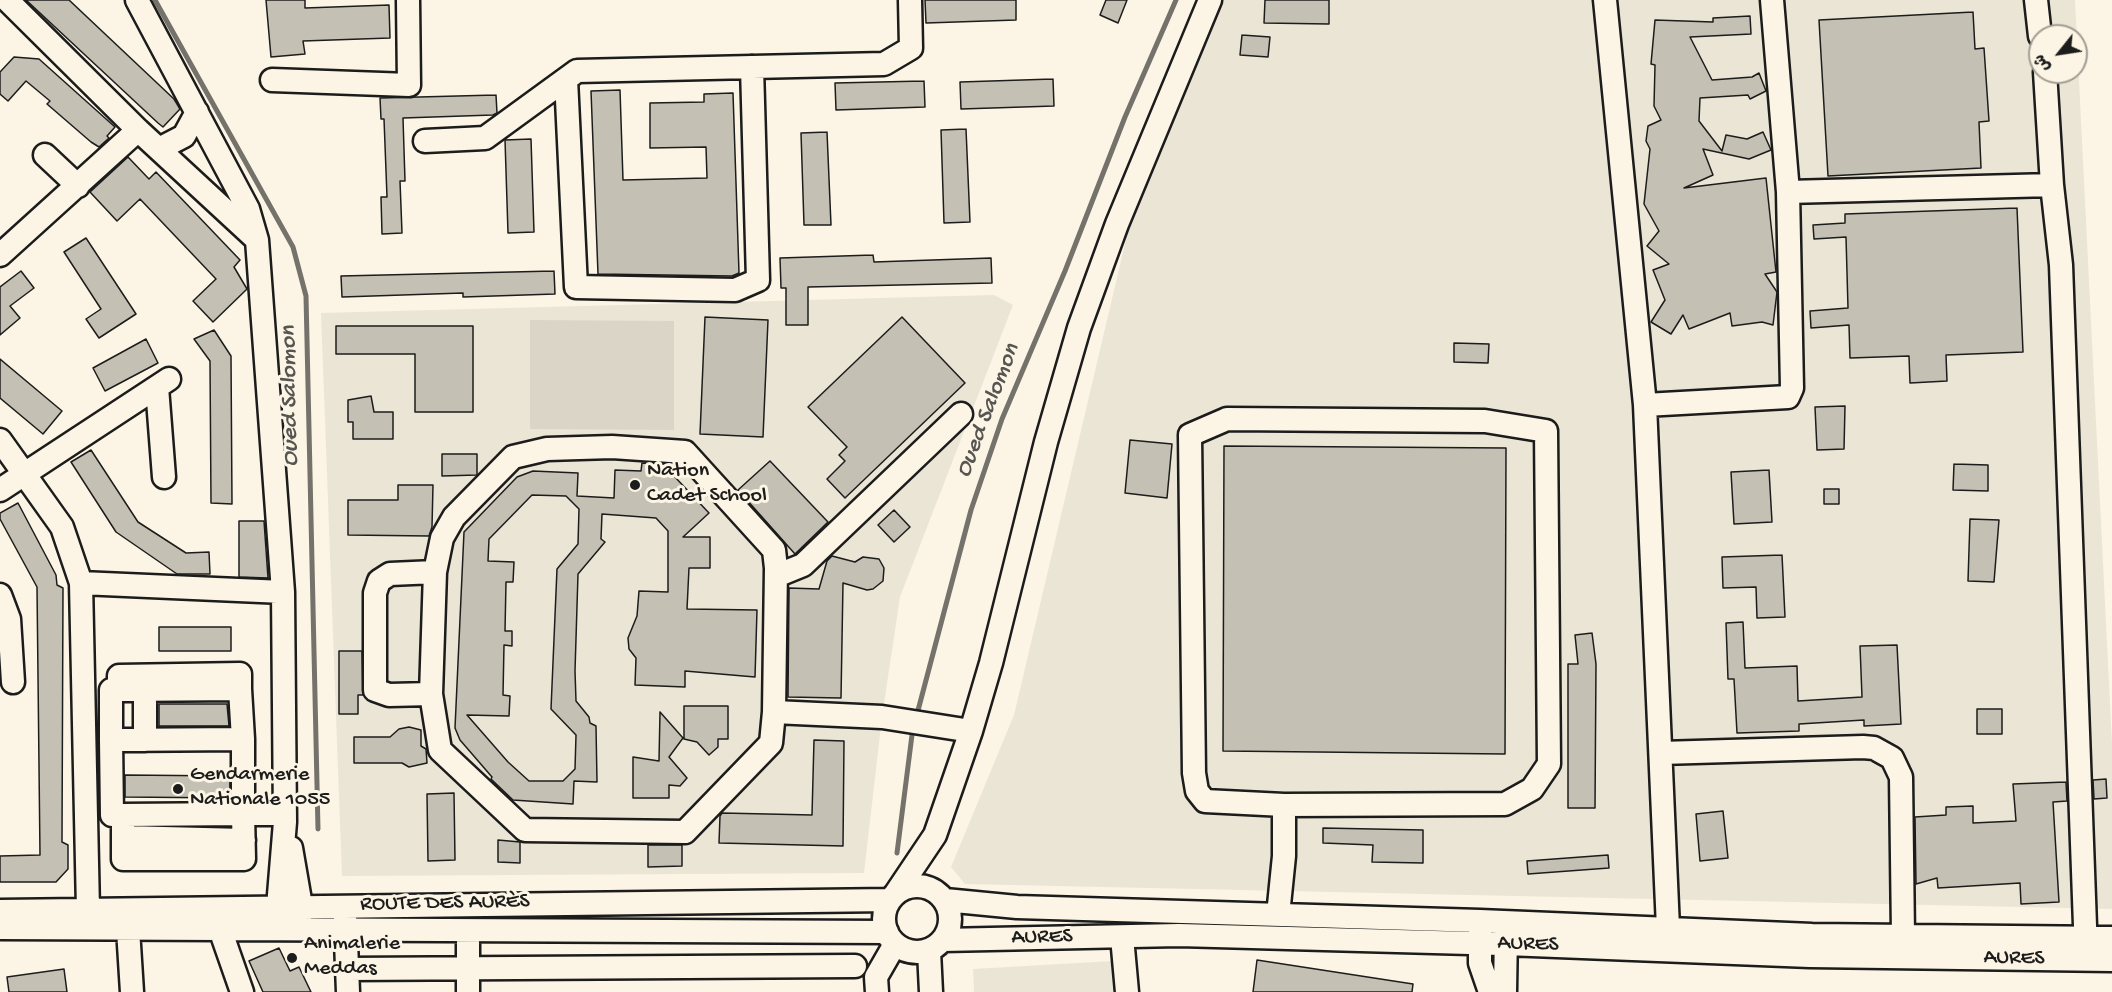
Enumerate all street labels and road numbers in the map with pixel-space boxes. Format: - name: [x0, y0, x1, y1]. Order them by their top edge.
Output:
- street label: ROUTE DES AURÈS: [360, 889, 530, 919]
- street label: AURES: [1011, 924, 1073, 952]
- street label: AURES: [1497, 931, 1559, 959]
- street label: AURES: [1983, 945, 2045, 973]

